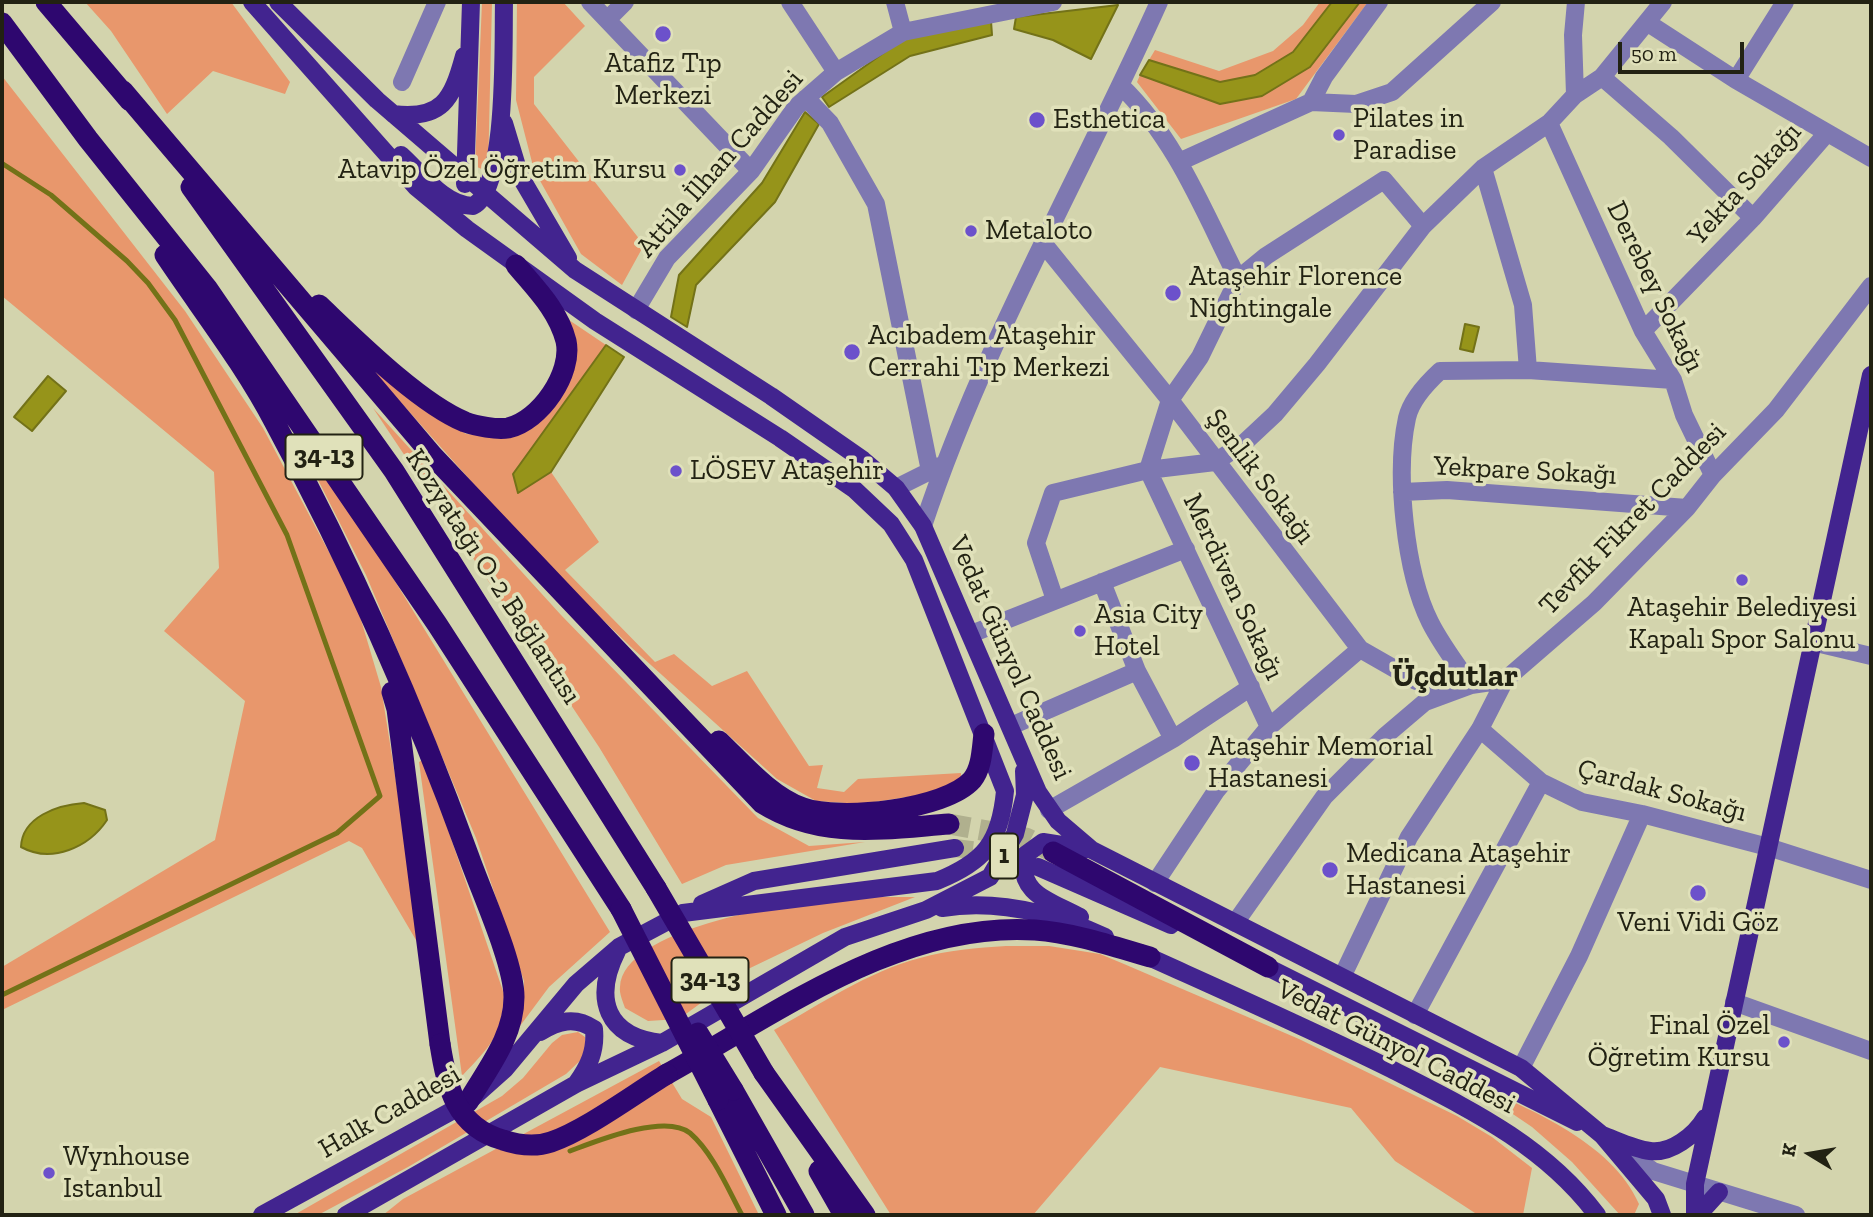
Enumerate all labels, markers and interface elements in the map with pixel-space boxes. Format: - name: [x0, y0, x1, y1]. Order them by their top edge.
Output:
- marker: Atafiz Tıp Merkezi: [653, 24, 673, 44]
- scale bar: [1621, 28, 1747, 72]
- text: 50 m: [1631, 41, 1677, 66]
- place label: Atafiz Tıp Merkezi: [604, 47, 722, 113]
- street label: Attila İlhan Caddesi: [629, 63, 811, 265]
- place label: Pilates in Paradise: [1353, 102, 1464, 168]
- place label: Esthetica: [1053, 103, 1166, 137]
- marker: Esthetica: [1027, 110, 1047, 130]
- street label: Yekta Sokağı: [1681, 116, 1809, 252]
- marker: Pilates in Paradise: [1331, 127, 1347, 143]
- place label: Atavip Özel Öğretim Kursu: [338, 153, 666, 187]
- marker: Atavip Özel Öğretim Kursu: [672, 162, 688, 178]
- street label: Derebey Sokağı: [1599, 196, 1711, 378]
- place label: Metaloto: [985, 214, 1093, 248]
- marker: Metaloto: [963, 223, 979, 239]
- place label: Ataşehir Florence Nightingale: [1189, 260, 1402, 326]
- marker: Ataşehir Florence Nightingale: [1163, 283, 1183, 303]
- place label: Acıbadem Ataşehir Cerrahi Tıp Merkezi: [868, 319, 1110, 385]
- marker: Acıbadem Ataşehir Cerrahi Tıp Merkezi: [842, 342, 862, 362]
- street label: Şenlik Sokağı: [1198, 403, 1322, 551]
- street label: Tevfik Fikret Caddesi: [1532, 416, 1734, 622]
- road number: 34-13: [286, 435, 362, 480]
- street label: Kozyatağı O-2 Bağlantısı: [398, 443, 588, 711]
- street label: Yekpare Sokağı: [1433, 449, 1617, 493]
- place label: LÖSEV Ataşehir: [690, 454, 884, 488]
- marker: LÖSEV Ataşehir: [668, 463, 684, 479]
- street label: Merdiven Sokağı: [1175, 488, 1291, 686]
- street label: Vedat Günyol Caddesi: [941, 531, 1079, 785]
- marker: Ataşehir Belediyesi Kapalı Spor Salonu: [1734, 572, 1750, 588]
- place label: Ataşehir Belediyesi Kapalı Spor Salonu: [1627, 591, 1857, 657]
- place label: Asia City Hotel: [1094, 598, 1203, 664]
- marker: Asia City Hotel: [1072, 623, 1088, 639]
- district label: Üçdutlar: [1392, 658, 1518, 696]
- place label: Ataşehir Memorial Hastanesi: [1208, 730, 1433, 796]
- street label: Çardak Sokağı: [1574, 752, 1750, 830]
- marker: Ataşehir Memorial Hastanesi: [1182, 753, 1202, 773]
- road number: 1: [990, 834, 1018, 878]
- place label: Medicana Ataşehir Hastanesi: [1346, 837, 1571, 903]
- marker: Medicana Ataşehir Hastanesi: [1320, 860, 1340, 880]
- marker: Veni Vidi Göz: [1688, 883, 1708, 903]
- place label: Veni Vidi Göz: [1617, 906, 1779, 940]
- road number: 34-13: [672, 958, 748, 1002]
- street label: Vedat Günyol Caddesi: [1271, 972, 1521, 1122]
- place label: Final Özel Öğretim Kursu: [1587, 1009, 1770, 1075]
- marker: Final Özel Öğretim Kursu: [1776, 1034, 1792, 1050]
- street label: Halk Caddesi: [313, 1058, 467, 1166]
- north arrow: [1775, 1119, 1845, 1189]
- place label: Wynhouse Istanbul: [63, 1140, 190, 1206]
- text: K: [1776, 1141, 1801, 1158]
- marker: Wynhouse Istanbul: [41, 1165, 57, 1181]

